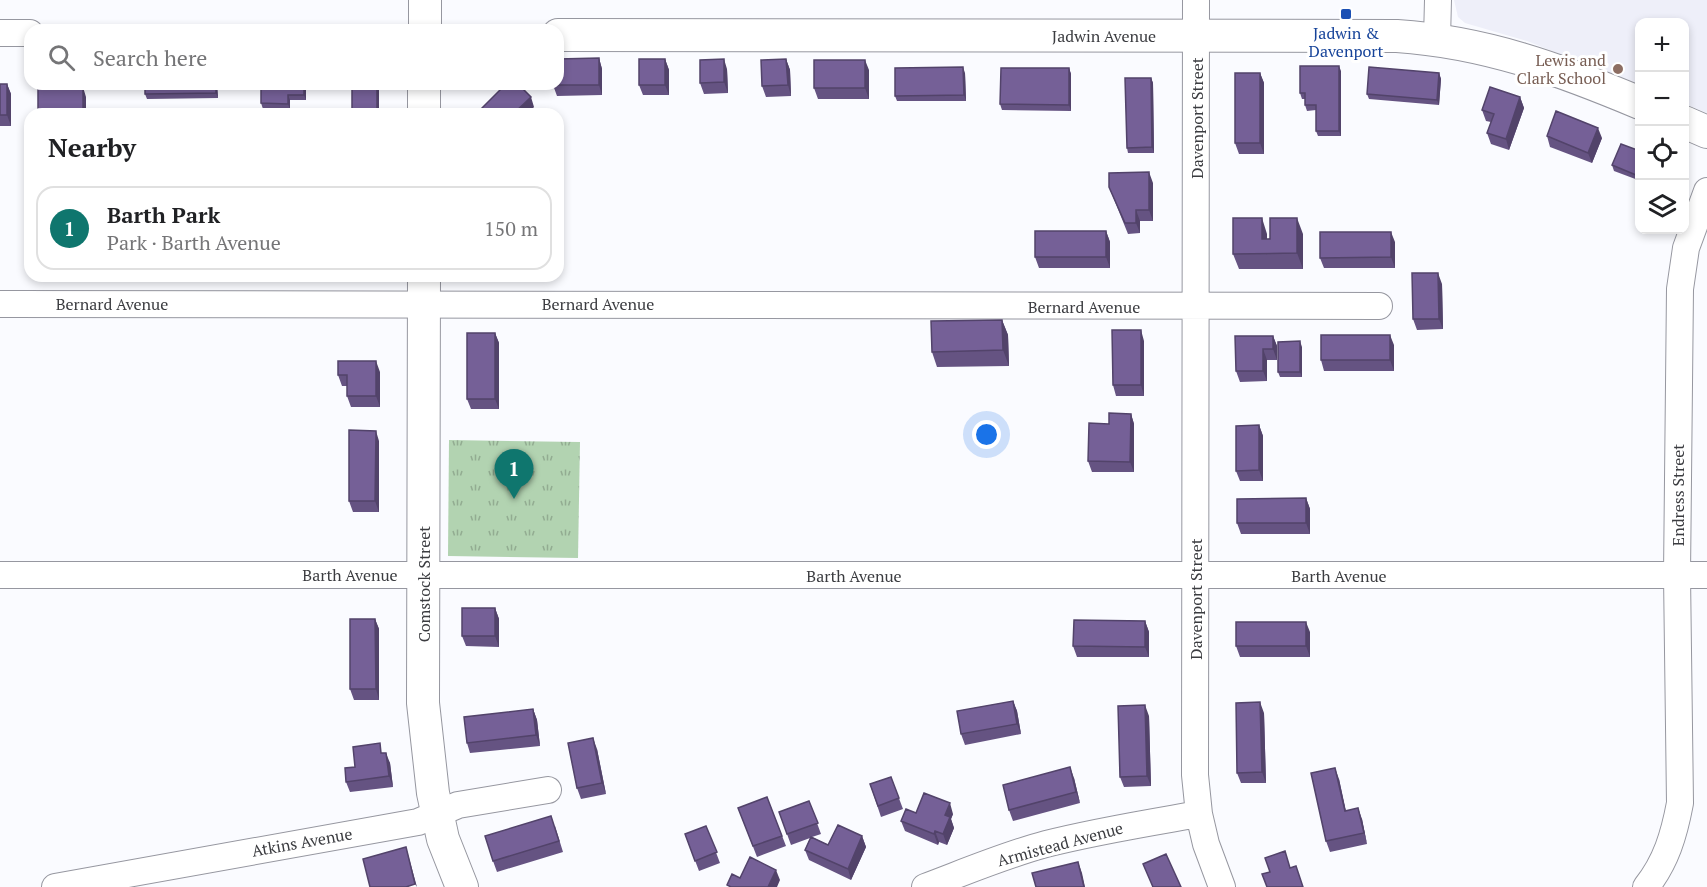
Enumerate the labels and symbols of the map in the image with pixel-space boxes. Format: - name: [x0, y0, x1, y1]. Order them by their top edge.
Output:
- marker: Jadwin & Davenport: [1339, 7, 1353, 21]
- place label: Jadwin & Davenport: [1309, 22, 1383, 62]
- street label: Jadwin Avenue: [1052, 25, 1156, 47]
- place label: Lewis and Clark School: [1517, 49, 1606, 89]
- street label: Davenport Street: [1186, 57, 1208, 179]
- marker: Lewis and Clark School: [1611, 62, 1625, 76]
- street label: Bernard Avenue: [56, 293, 168, 315]
- street label: Bernard Avenue: [542, 293, 654, 315]
- street label: Bernard Avenue: [1028, 296, 1140, 318]
- your location: [972, 420, 1001, 449]
- street label: Endress Street: [1667, 444, 1689, 546]
- pin: 1: [494, 450, 534, 499]
- street label: Comstock Street: [413, 526, 435, 642]
- street label: Davenport Street: [1185, 538, 1207, 660]
- street label: Barth Avenue: [302, 564, 398, 586]
- street label: Barth Avenue: [806, 565, 902, 587]
- street label: Barth Avenue: [1291, 565, 1387, 587]
- street label: Armistead Avenue: [995, 817, 1125, 871]
- street label: Atkins Avenue: [250, 822, 354, 862]

